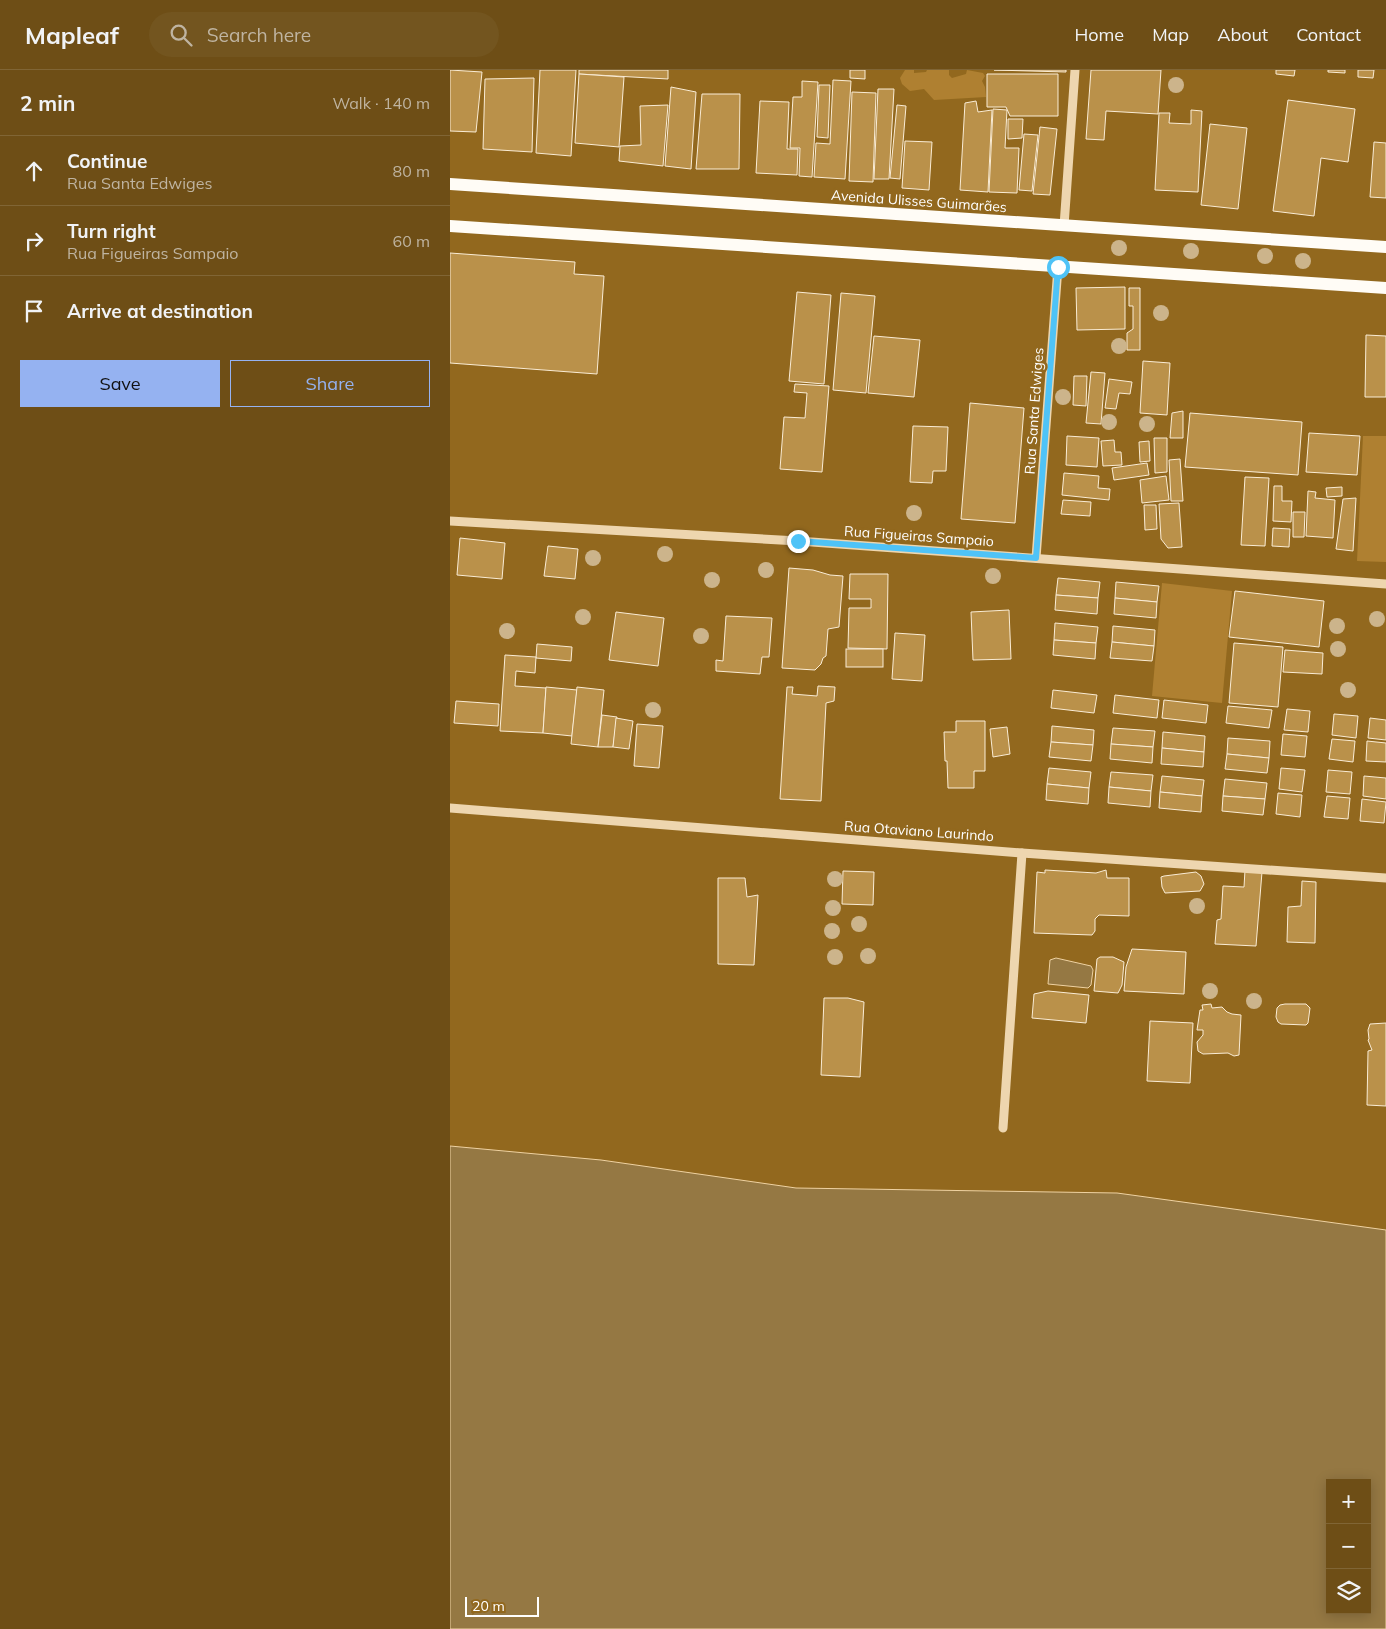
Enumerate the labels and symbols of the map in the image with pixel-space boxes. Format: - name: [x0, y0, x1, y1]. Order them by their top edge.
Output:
- street label: Avenida Ulisses Guimarães: [830, 186, 1008, 216]
- route start: [1047, 256, 1070, 279]
- street label: Rua Santa Edwiges: [1021, 347, 1047, 475]
- street label: Rua Figueiras Sampaio: [844, 522, 994, 550]
- route end: [787, 530, 810, 553]
- street label: Rua Otaviano Laurindo: [844, 817, 994, 845]
- scale bar: [465, 1594, 539, 1617]

